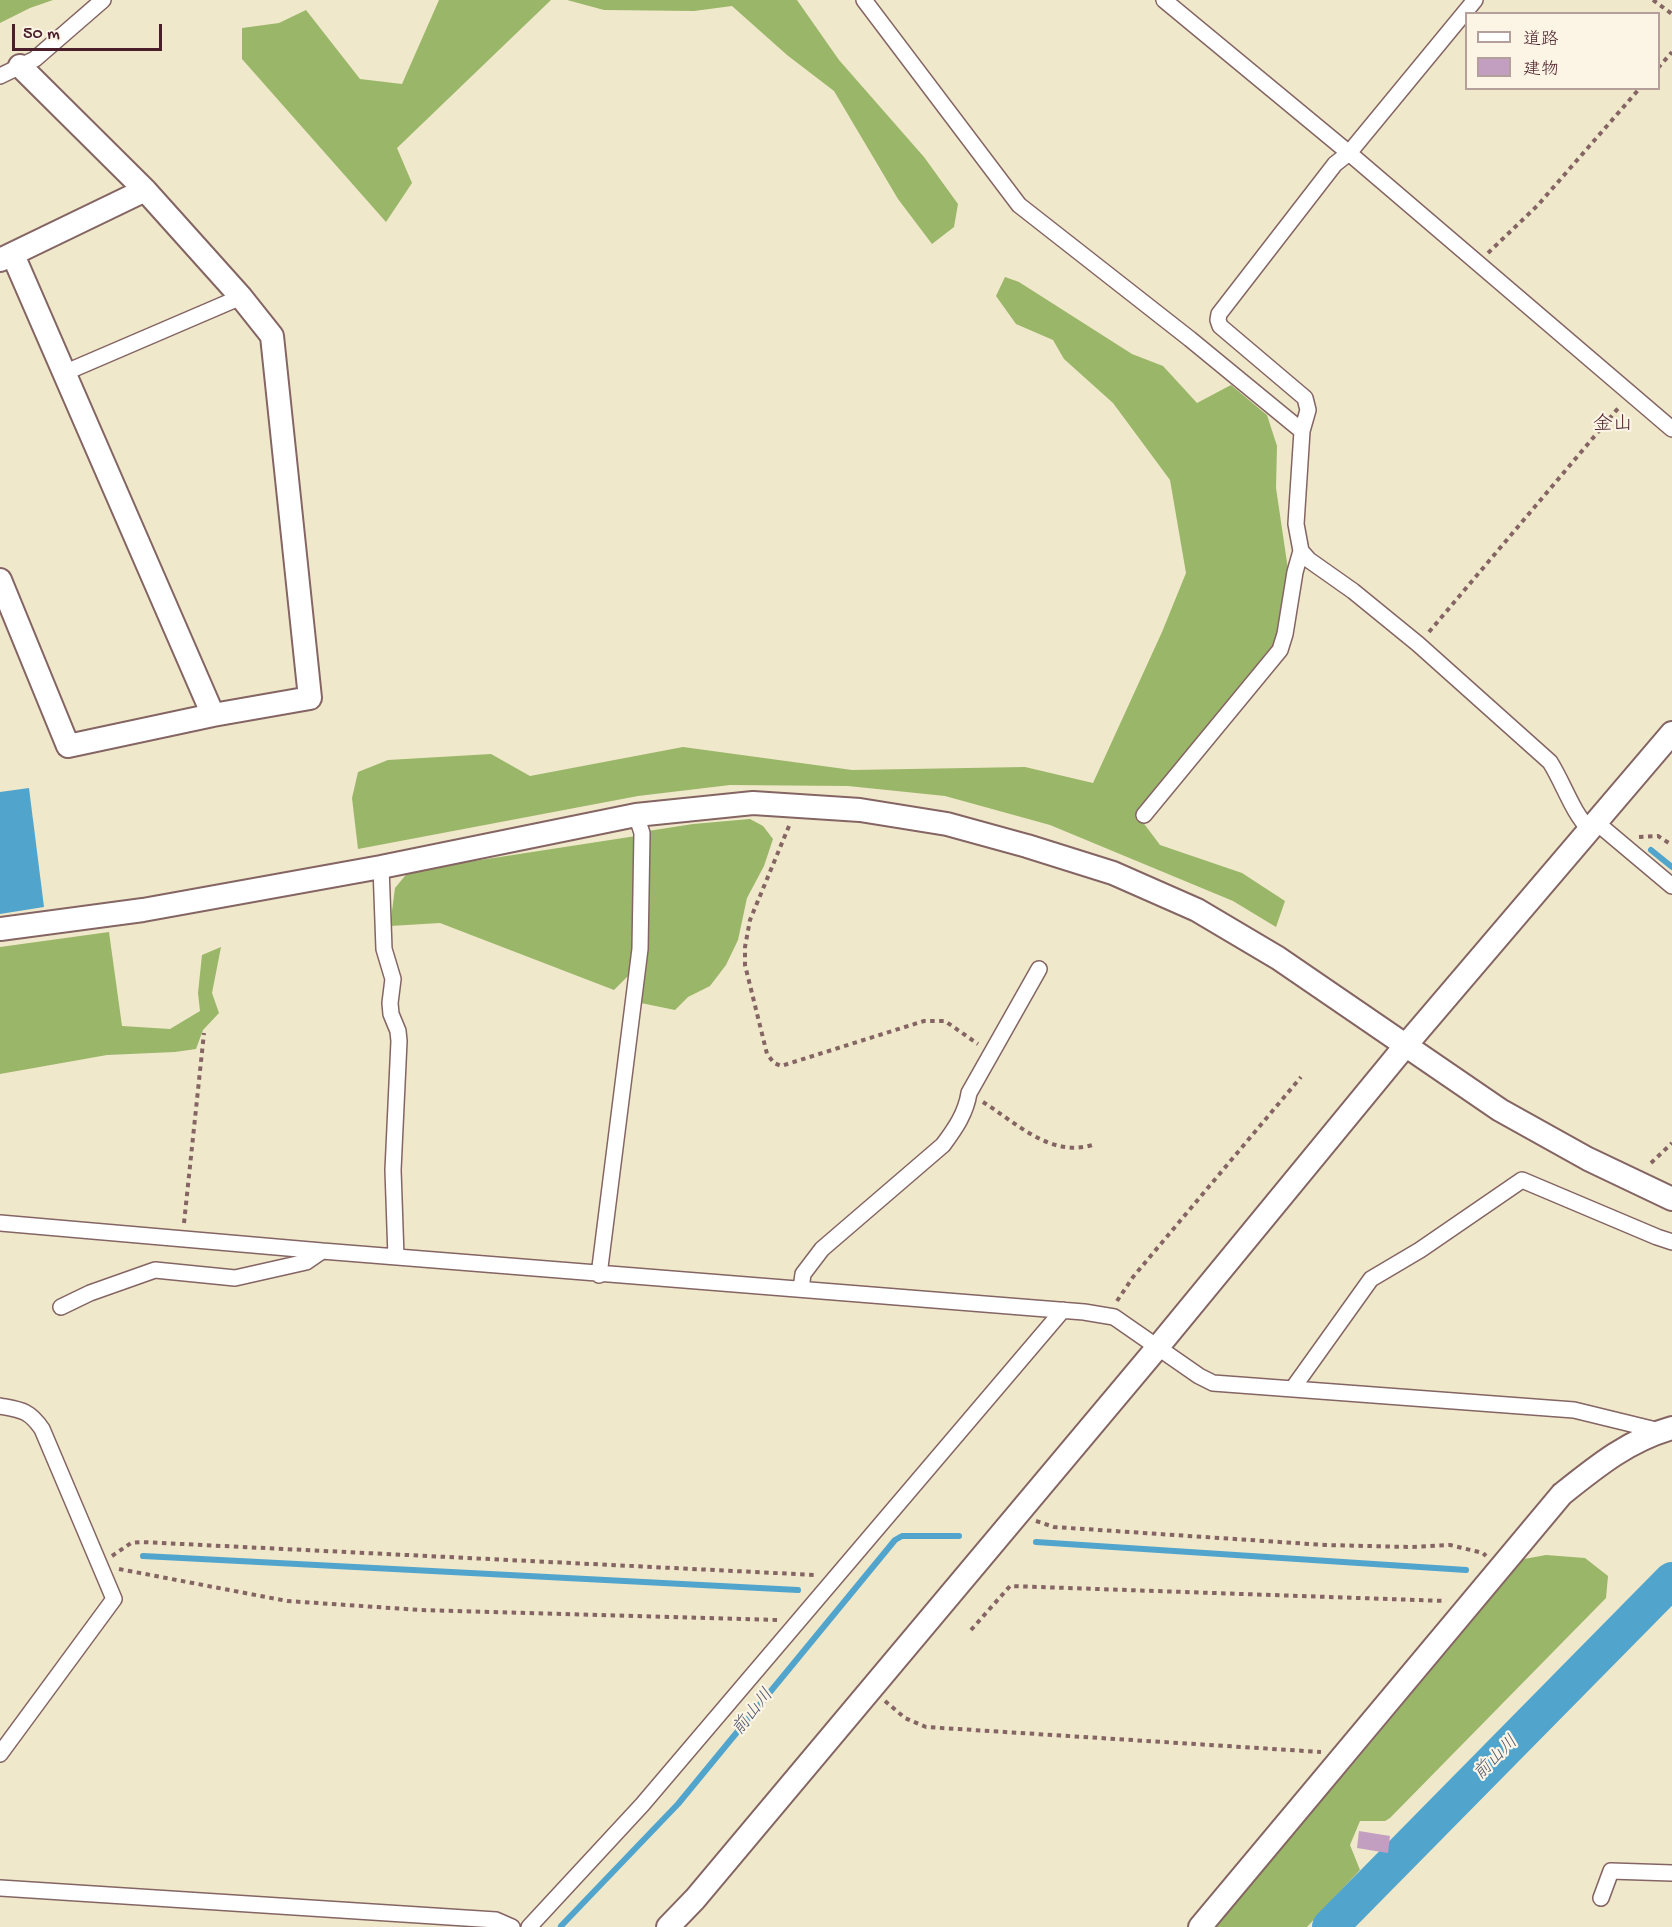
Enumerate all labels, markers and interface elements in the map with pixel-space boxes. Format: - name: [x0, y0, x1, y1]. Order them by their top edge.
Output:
- scale bar: [15, 12, 165, 50]
- legend: [1465, 12, 1660, 90]
- text: 50 m: [23, 24, 60, 45]
- text: 道路: [1523, 30, 1559, 51]
- text: 建物: [1523, 60, 1559, 81]
- district label: 金山: [1593, 414, 1633, 438]
- water label: 前山川: [729, 1685, 779, 1741]
- water label: 前山川: [1470, 1732, 1524, 1786]

